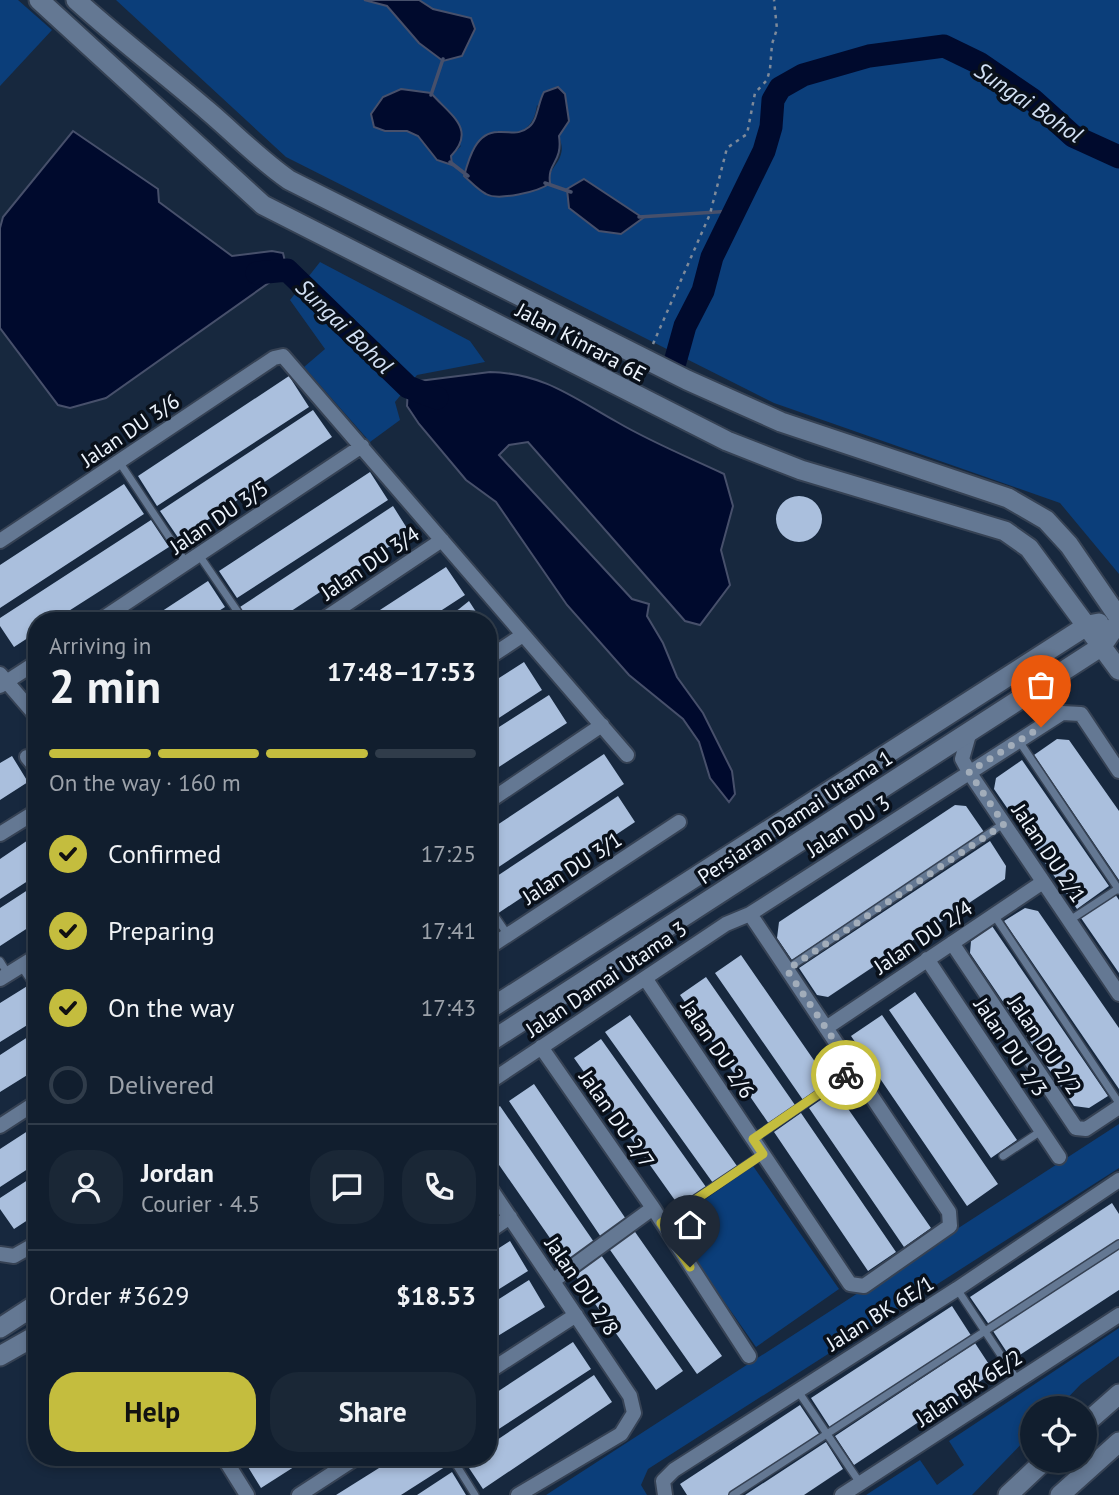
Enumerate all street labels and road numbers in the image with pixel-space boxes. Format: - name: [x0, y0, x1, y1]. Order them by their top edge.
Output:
- street label: Jalan Kinrara 6E: [510, 296, 651, 388]
- street label: Jalan DU 3/6: [75, 387, 185, 473]
- street label: Jalan DU 3/5: [164, 474, 274, 560]
- street label: Jalan DU 3/4: [315, 520, 425, 606]
- street label: Persiaran Damai Utama 1: [692, 744, 898, 890]
- street label: Jalan DU 3: [800, 789, 895, 864]
- street label: Jalan DU 2/1: [1006, 798, 1092, 908]
- street label: Jalan DU 3/1: [516, 826, 627, 911]
- street label: Jalan DU 2/4: [868, 894, 978, 980]
- street label: Jalan Damai Utama 3: [519, 915, 692, 1044]
- street label: Jalan DU 2/2: [1002, 990, 1088, 1100]
- street label: Jalan DU 2/3: [968, 992, 1054, 1102]
- street label: Jalan DU 2/6: [675, 994, 761, 1104]
- street label: Jalan DU 2/7: [573, 1064, 661, 1173]
- street label: Jalan DU 2/8: [539, 1231, 625, 1341]
- street label: Jalan BK 6E/1: [820, 1269, 939, 1357]
- street label: Jalan BK 6E/2: [910, 1344, 1027, 1433]

